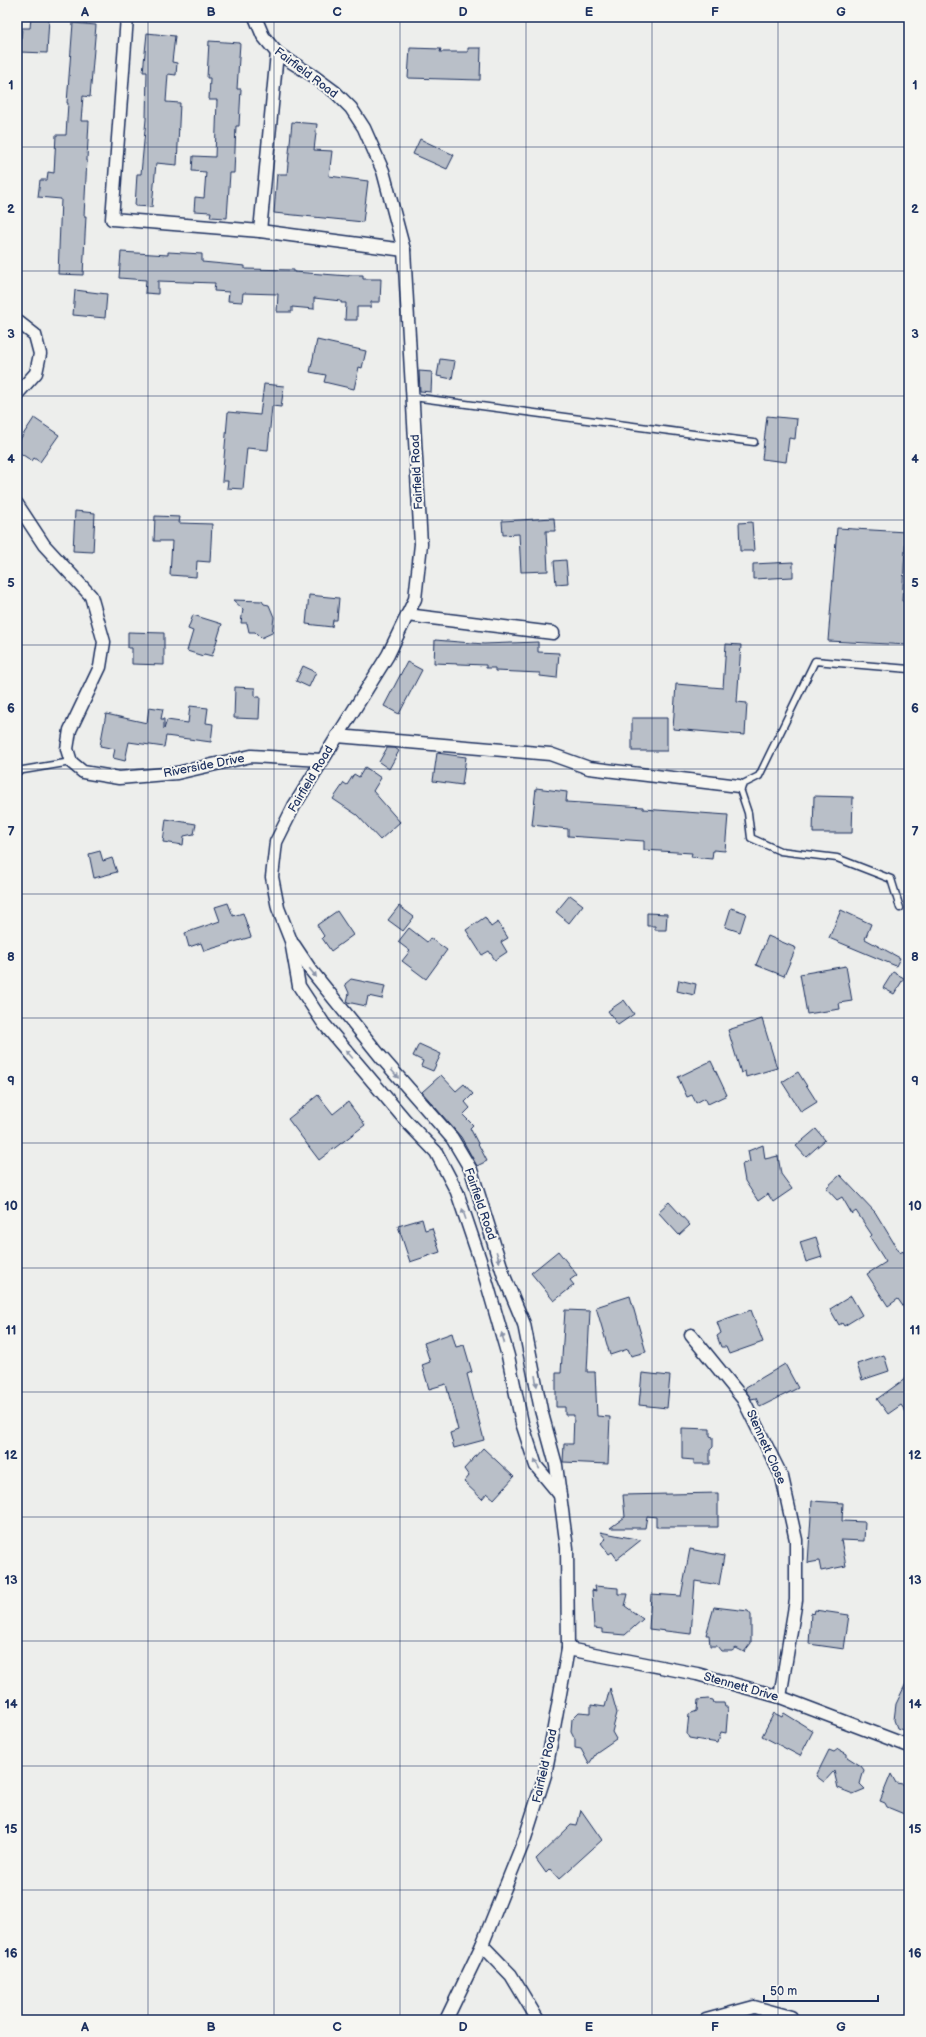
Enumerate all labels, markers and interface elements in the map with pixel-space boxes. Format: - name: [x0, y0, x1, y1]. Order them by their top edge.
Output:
- text: A: [80, 4, 89, 20]
- text: B: [206, 4, 216, 20]
- text: C: [332, 4, 342, 20]
- text: D: [458, 4, 468, 20]
- text: E: [585, 4, 594, 20]
- text: F: [711, 4, 719, 20]
- text: G: [836, 4, 846, 20]
- street label: Fairfield Road: [271, 44, 341, 102]
- text: 1: [8, 77, 14, 93]
- text: 1: [912, 77, 918, 93]
- text: 2: [7, 201, 15, 217]
- text: 2: [911, 201, 919, 217]
- text: 3: [7, 326, 15, 342]
- text: 3: [911, 326, 919, 342]
- street label: Fairfield Road: [408, 434, 426, 510]
- text: 4: [7, 451, 15, 467]
- text: 4: [911, 451, 919, 467]
- text: 5: [7, 575, 15, 591]
- text: 5: [911, 575, 919, 591]
- text: 6: [7, 700, 15, 716]
- text: 6: [911, 700, 919, 716]
- street label: Fairfield Road: [285, 743, 337, 815]
- street label: Riverside Drive: [162, 751, 246, 781]
- text: 7: [7, 824, 15, 840]
- text: 7: [911, 824, 919, 840]
- text: 8: [7, 949, 15, 965]
- text: 8: [911, 949, 919, 965]
- one-way arrow: [309, 967, 317, 978]
- one-way arrow: [344, 1049, 353, 1059]
- one-way arrow: [391, 1068, 400, 1079]
- text: 9: [7, 1073, 15, 1089]
- text: 9: [911, 1073, 919, 1089]
- street label: Fairfield Road: [461, 1166, 499, 1242]
- text: 10: [4, 1198, 18, 1214]
- text: 10: [908, 1198, 922, 1214]
- one-way arrow: [461, 1208, 467, 1220]
- one-way arrow: [495, 1251, 501, 1263]
- text: 11: [6, 1322, 16, 1338]
- text: 11: [910, 1322, 920, 1338]
- one-way arrow: [500, 1332, 506, 1344]
- one-way arrow: [533, 1375, 539, 1387]
- street label: Stennett Close: [743, 1407, 789, 1487]
- text: 12: [4, 1447, 18, 1463]
- text: 12: [908, 1447, 922, 1463]
- one-way arrow: [534, 1458, 540, 1469]
- text: 13: [4, 1572, 18, 1588]
- text: 13: [908, 1572, 922, 1588]
- street label: Stennett Drive: [702, 1669, 780, 1705]
- text: 14: [4, 1696, 18, 1712]
- text: 14: [908, 1696, 922, 1712]
- street label: Fairfield Road: [529, 1727, 561, 1804]
- text: 15: [5, 1821, 18, 1837]
- text: 15: [909, 1821, 922, 1837]
- text: 16: [4, 1945, 18, 1961]
- text: 16: [908, 1945, 922, 1961]
- scale bar: [764, 1977, 878, 2003]
- text: 50 m: [770, 1984, 797, 1999]
- text: A: [80, 2019, 89, 2035]
- text: B: [206, 2019, 216, 2035]
- text: C: [332, 2019, 342, 2035]
- text: D: [458, 2019, 468, 2035]
- text: E: [585, 2019, 594, 2035]
- text: F: [711, 2019, 719, 2035]
- text: G: [836, 2019, 846, 2035]

